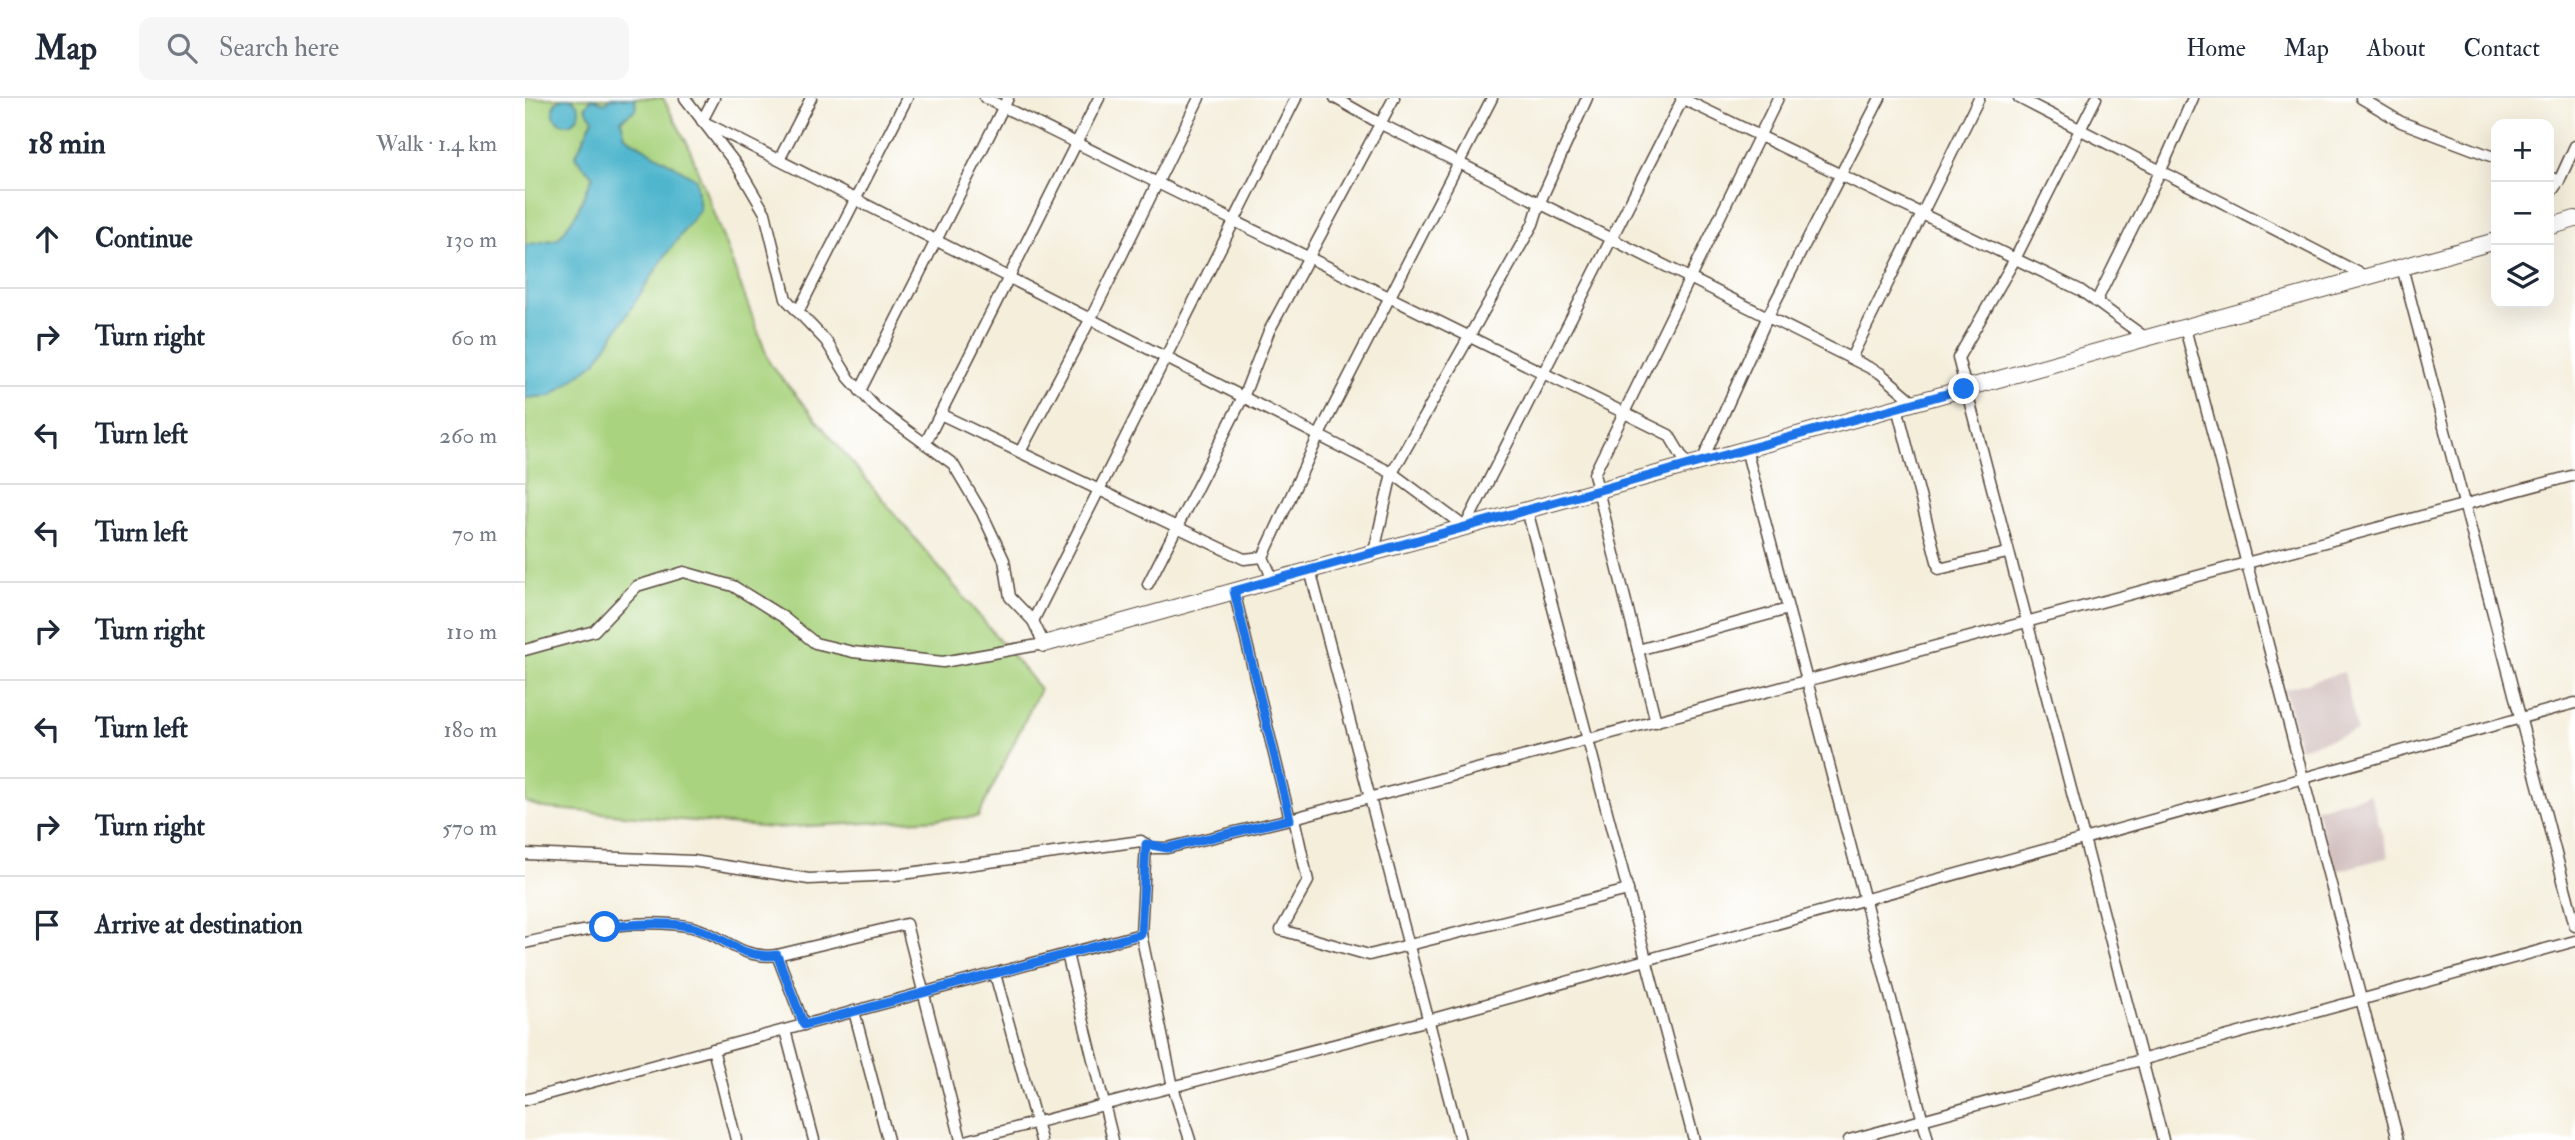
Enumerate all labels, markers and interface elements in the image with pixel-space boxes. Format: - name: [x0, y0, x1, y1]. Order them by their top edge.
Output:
- search box: [139, 17, 629, 80]
- text: Map: [35, 28, 97, 69]
- icon: search: [163, 29, 201, 67]
- text: Search here: [219, 32, 339, 64]
- text: Home: [2186, 33, 2246, 64]
- text: Map: [2284, 33, 2329, 64]
- text: About: [2367, 33, 2426, 64]
- text: Contact: [2464, 33, 2540, 64]
- map controls: [2491, 119, 2554, 308]
- button: +: [2491, 119, 2554, 182]
- text: 18 min: [28, 125, 106, 162]
- text: Walk · 1.4 km: [376, 129, 497, 158]
- button: −: [2491, 182, 2554, 245]
- icon: ahead: [28, 220, 66, 258]
- text: Continue: [95, 223, 193, 255]
- text: 130 m: [445, 225, 497, 254]
- button: layers: [2491, 245, 2554, 308]
- icon: right: [28, 318, 66, 356]
- text: Turn right: [95, 321, 205, 353]
- text: 60 m: [451, 323, 497, 352]
- route end: [1948, 373, 1979, 404]
- icon: left: [28, 416, 66, 454]
- text: Turn left: [95, 419, 188, 451]
- text: 260 m: [439, 421, 497, 450]
- icon: left: [28, 514, 66, 552]
- text: Turn left: [95, 517, 188, 549]
- text: 70 m: [452, 519, 497, 548]
- icon: right: [28, 612, 66, 650]
- text: Turn right: [95, 615, 205, 647]
- text: 110 m: [446, 617, 497, 646]
- icon: left: [28, 710, 66, 748]
- text: Turn left: [95, 713, 188, 745]
- text: 180 m: [444, 715, 497, 744]
- icon: right: [28, 808, 66, 846]
- text: Turn right: [95, 811, 205, 843]
- text: 570 m: [442, 813, 497, 842]
- icon: arrive: [28, 906, 66, 944]
- text: Arrive at destination: [95, 909, 303, 941]
- route start: [589, 911, 620, 942]

